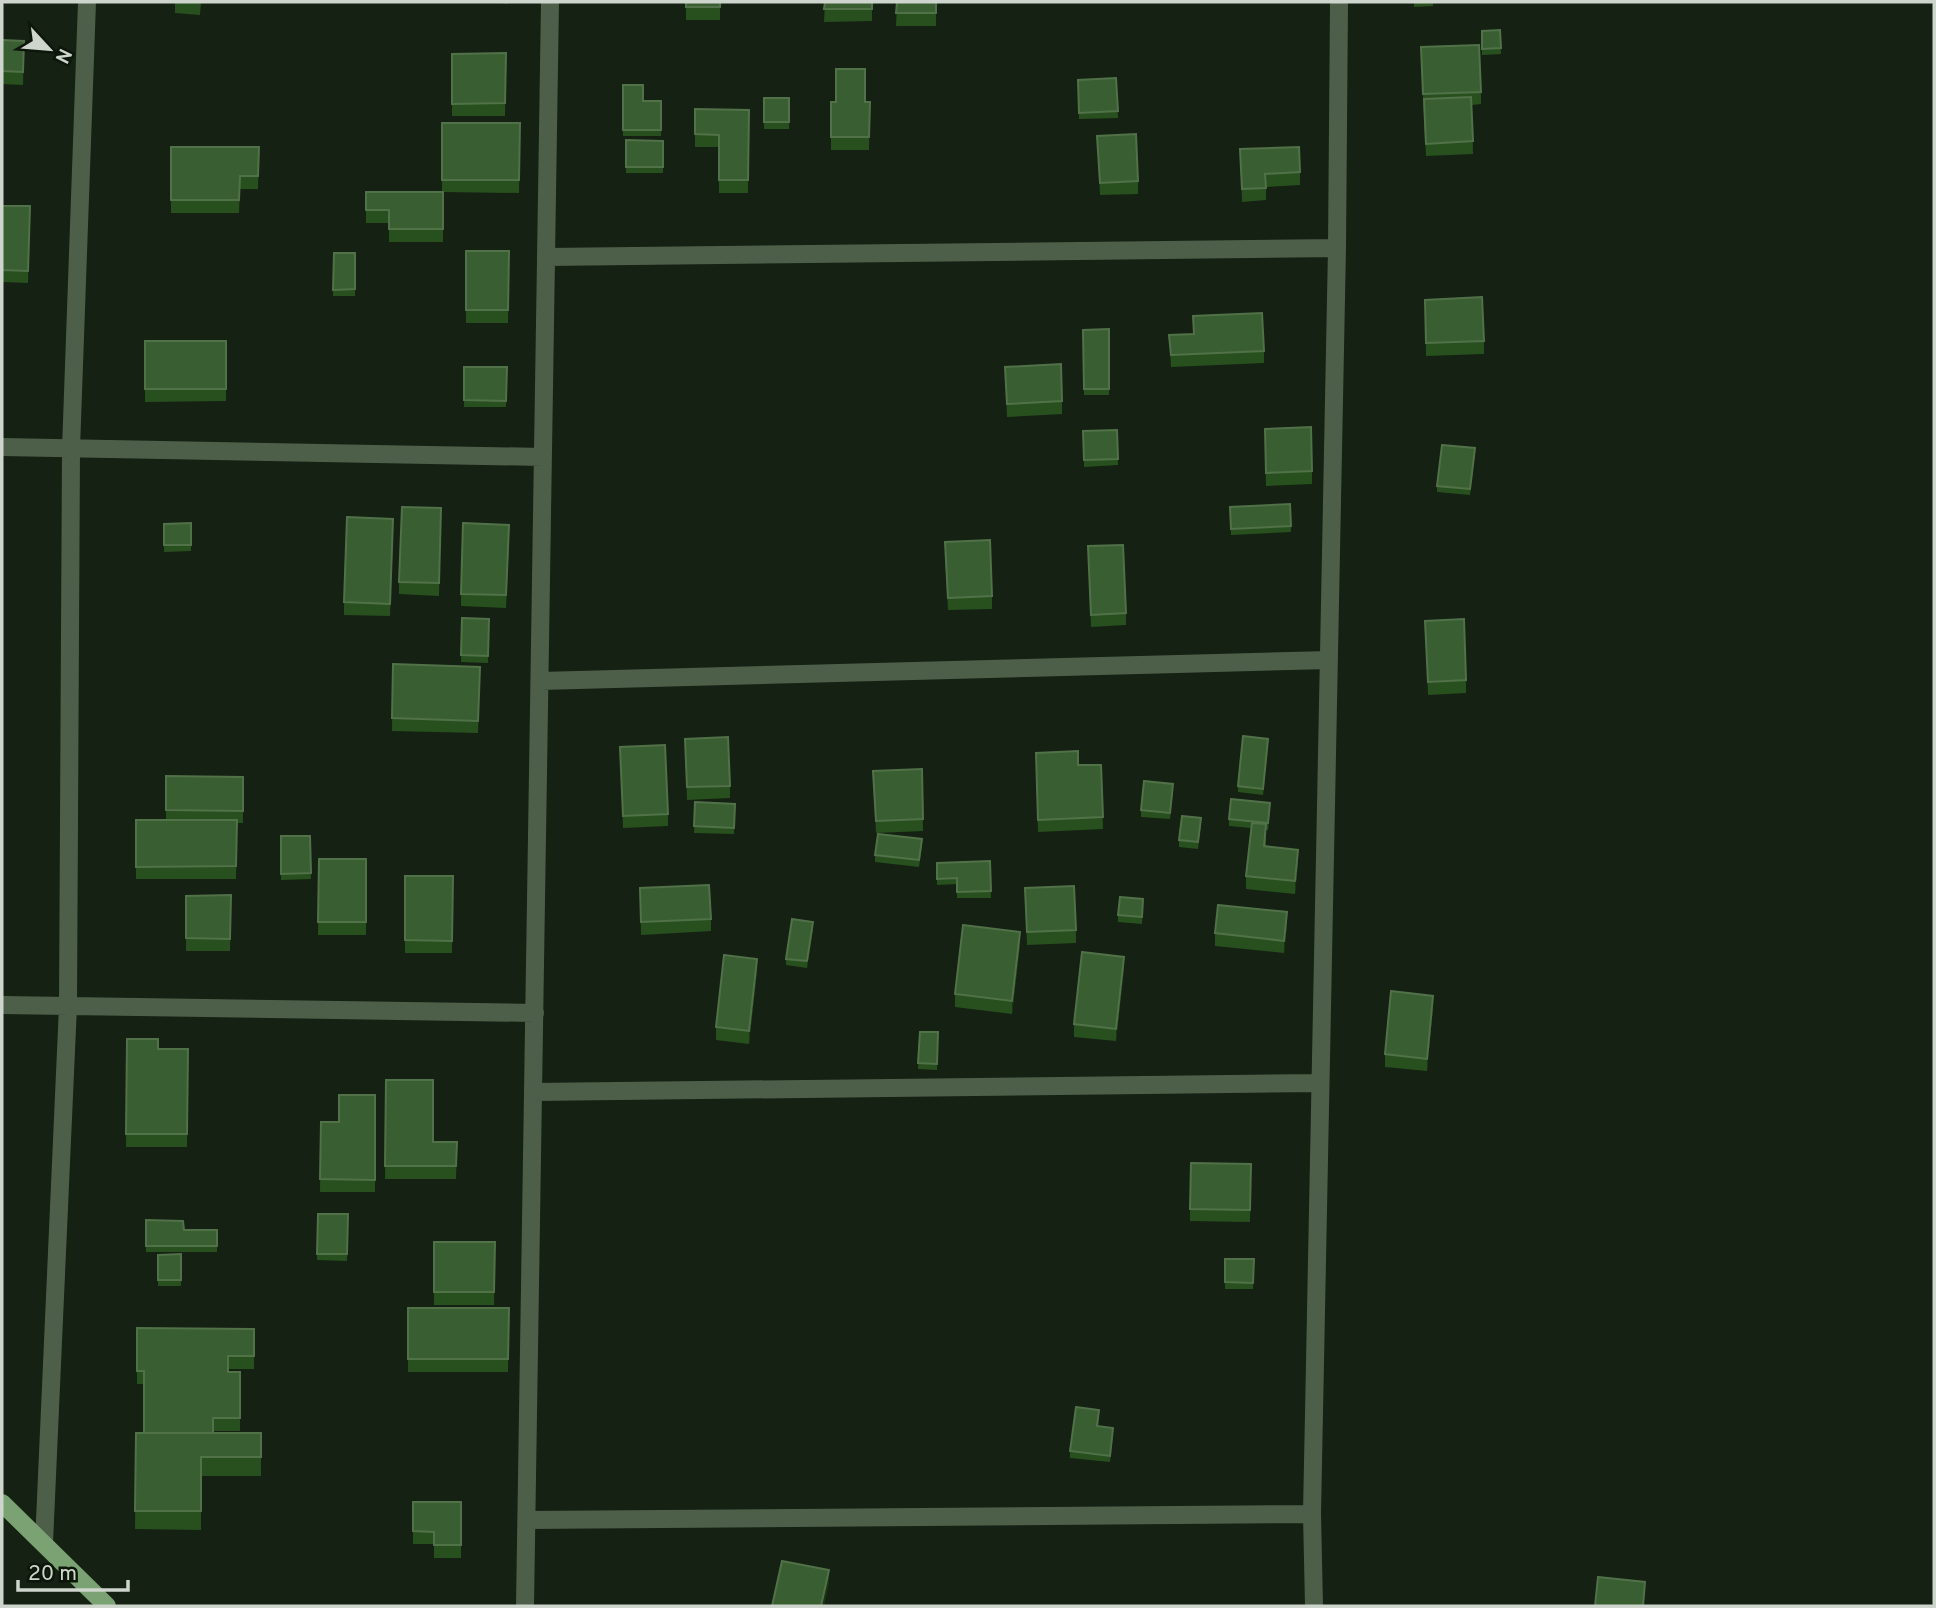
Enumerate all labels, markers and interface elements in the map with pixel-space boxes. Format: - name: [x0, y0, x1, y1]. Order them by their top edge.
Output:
- north arrow: [14, 14, 84, 84]
- text: N: [49, 44, 76, 67]
- scale bar: [18, 1548, 128, 1592]
- text: 20 m: [28, 1561, 77, 1588]

